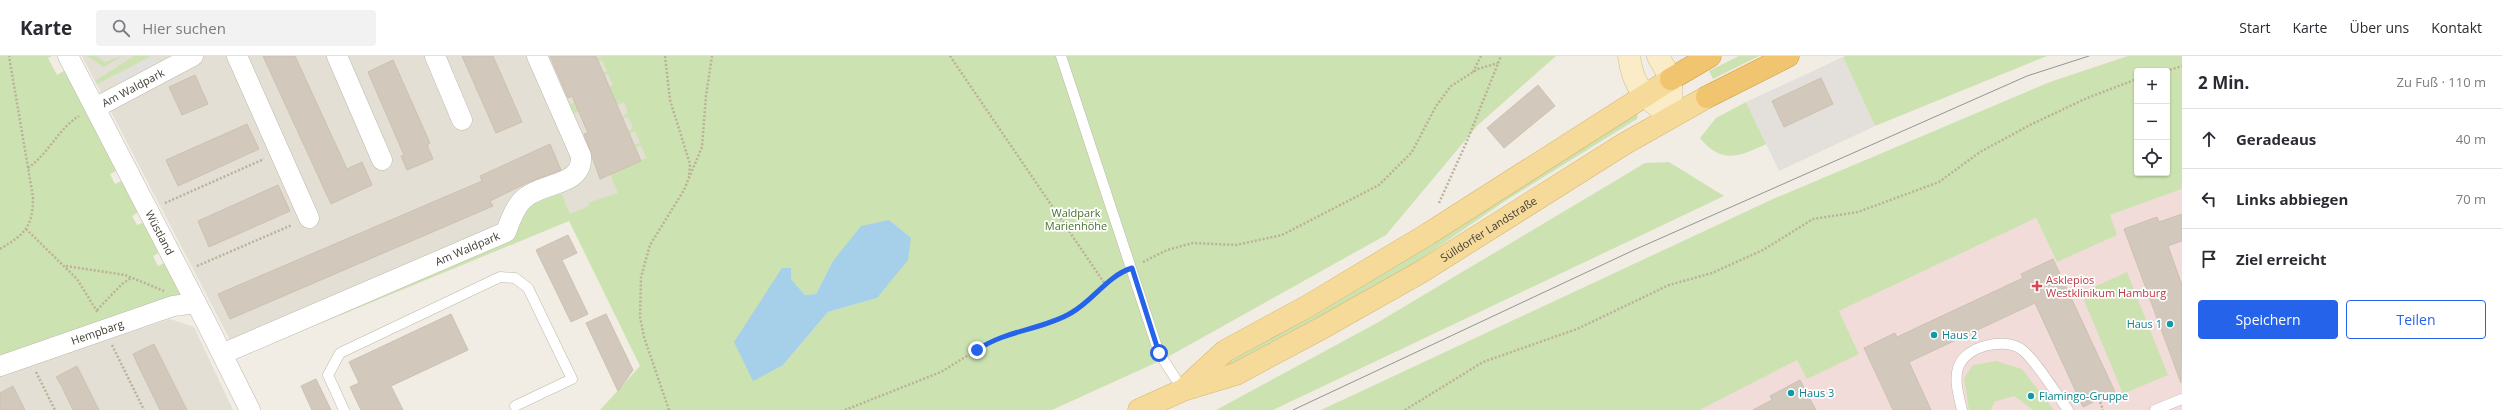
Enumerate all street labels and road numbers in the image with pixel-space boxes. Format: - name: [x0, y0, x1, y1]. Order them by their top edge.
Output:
- street label: Am Waldpark: [99, 65, 167, 110]
- street label: Sülldorfer Landstraße: [1437, 193, 1540, 265]
- street label: Wüstland: [142, 207, 178, 257]
- street label: Am Waldpark: [432, 228, 502, 269]
- street label: Hempbarg: [69, 316, 125, 348]

